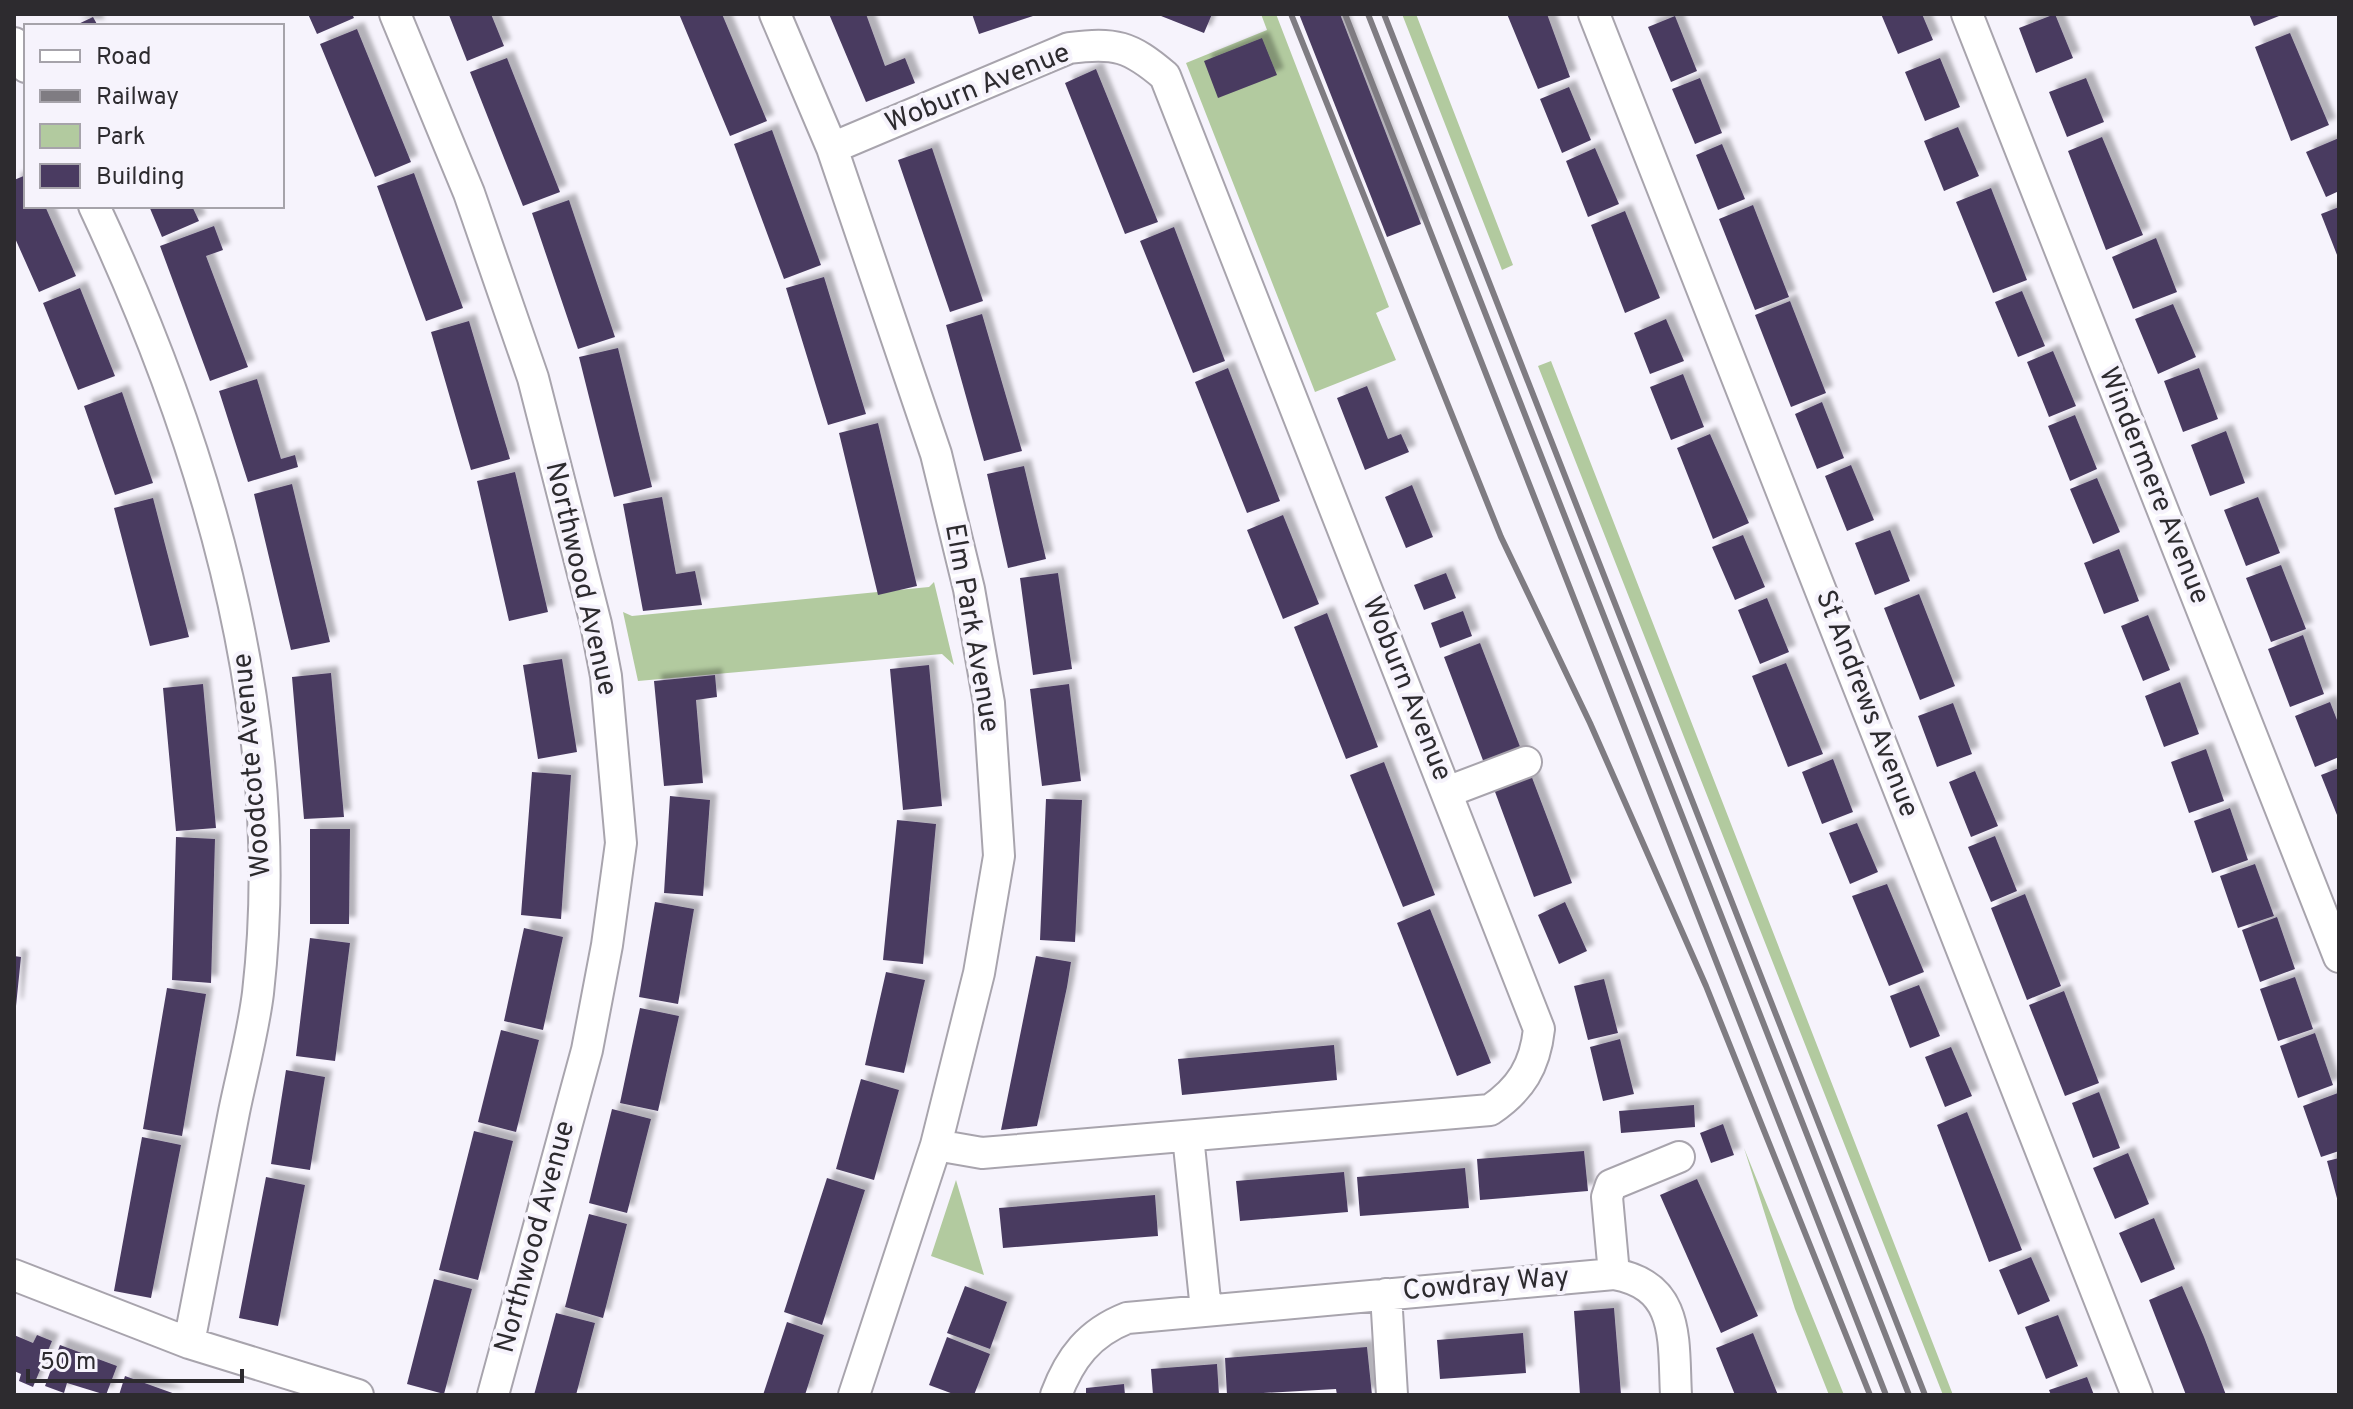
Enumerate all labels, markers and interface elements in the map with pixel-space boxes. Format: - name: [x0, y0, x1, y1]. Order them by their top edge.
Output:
- legend: [24, 24, 284, 208]
- street label: Woburn Avenue: [880, 36, 1076, 142]
- text: Road: [96, 43, 152, 73]
- text: Railway: [96, 83, 179, 113]
- text: Park: [96, 123, 146, 153]
- text: Building: [96, 163, 185, 193]
- street label: Windermere Avenue: [2089, 362, 2217, 610]
- street label: Northwood Avenue: [536, 459, 624, 699]
- street label: Elm Park Avenue: [935, 521, 1007, 735]
- street label: St Andrews Avenue: [1806, 585, 1926, 823]
- street label: Woburn Avenue: [1353, 591, 1459, 787]
- street label: Woodcote Avenue: [225, 651, 281, 879]
- street label: Northwood Avenue: [488, 1117, 584, 1357]
- street label: Cowdray Way: [1401, 1260, 1571, 1310]
- scale bar: [28, 1333, 242, 1383]
- text: 50 m: [40, 1348, 96, 1378]

